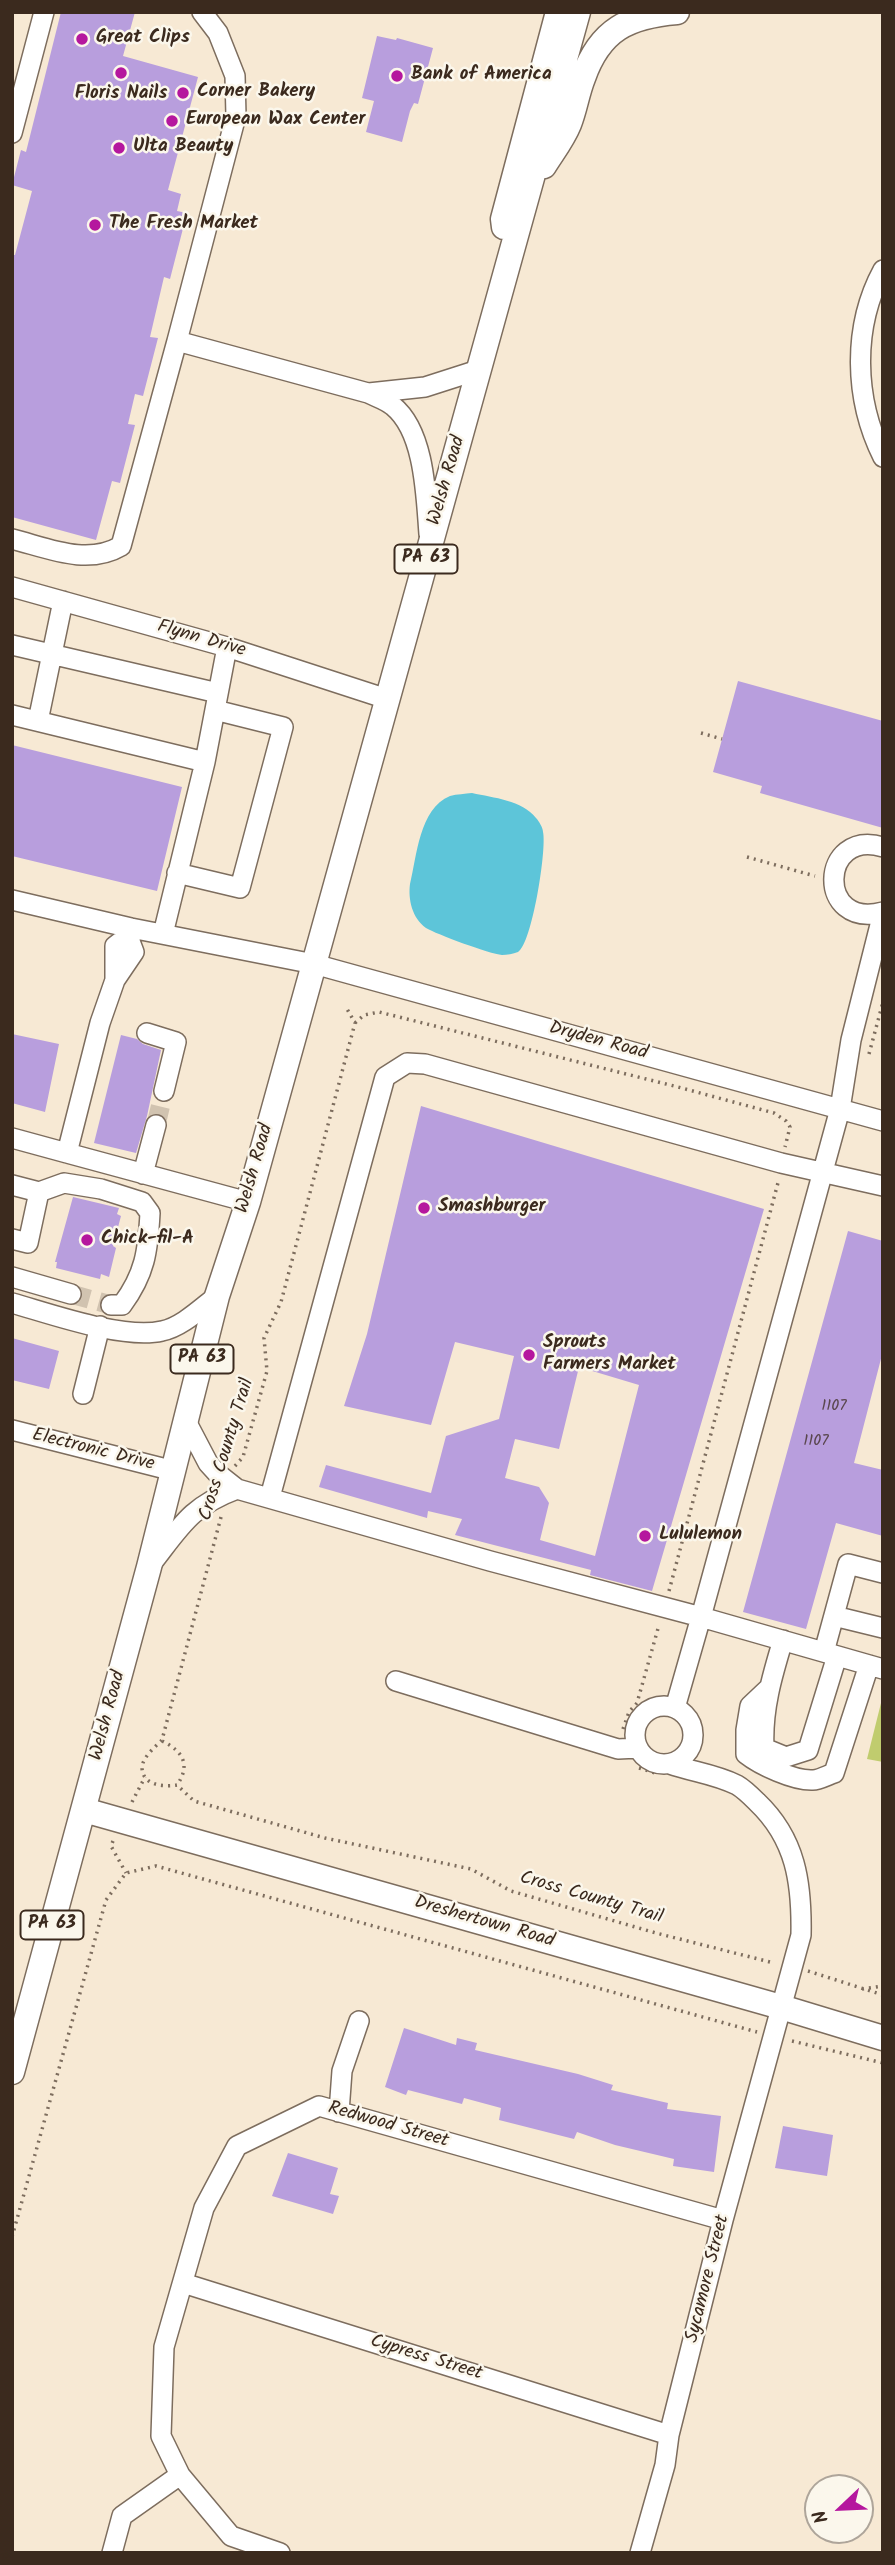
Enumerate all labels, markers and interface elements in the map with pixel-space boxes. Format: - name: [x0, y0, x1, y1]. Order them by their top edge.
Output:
- place label: Great Clips: [96, 28, 190, 50]
- marker: Great Clips: [74, 31, 90, 47]
- marker: Floris Nails: [113, 65, 129, 81]
- place label: Bank of America: [411, 65, 552, 87]
- marker: Bank of America: [389, 68, 405, 84]
- place label: Corner Bakery: [197, 82, 315, 104]
- place label: Floris Nails: [75, 84, 167, 106]
- marker: Corner Bakery: [175, 85, 191, 101]
- place label: European Wax Center: [186, 110, 365, 132]
- marker: European Wax Center: [164, 113, 180, 129]
- place label: Ulta Beauty: [133, 137, 233, 159]
- marker: Ulta Beauty: [111, 140, 127, 156]
- place label: The Fresh Market: [109, 214, 258, 236]
- marker: The Fresh Market: [87, 217, 103, 233]
- street label: Welsh Road: [424, 434, 472, 528]
- road number: PA 63: [394, 544, 458, 574]
- street label: Flynn Drive: [154, 616, 248, 664]
- street label: Dryden Road: [546, 1018, 650, 1066]
- street label: Welsh Road: [232, 1122, 280, 1216]
- place label: Smashburger: [438, 1197, 545, 1219]
- marker: Smashburger: [416, 1200, 432, 1216]
- place label: Chick-fil-A: [101, 1229, 194, 1251]
- marker: Chick-fil-A: [79, 1232, 95, 1248]
- place label: Sprouts Farmers Market: [543, 1333, 676, 1377]
- road number: PA 63: [170, 1344, 234, 1374]
- marker: Sprouts Farmers Market: [521, 1347, 537, 1363]
- street label: Cross County Trail: [195, 1376, 261, 1524]
- house number: 1107: [821, 1397, 847, 1417]
- street label: Electronic Drive: [29, 1425, 157, 1477]
- house number: 1107: [803, 1432, 829, 1452]
- place label: Lululemon: [659, 1525, 742, 1547]
- marker: Lululemon: [637, 1528, 653, 1544]
- street label: Welsh Road: [86, 1669, 132, 1763]
- street label: Cross County Trail: [517, 1868, 665, 1930]
- street label: Dreshertown Road: [411, 1892, 557, 1954]
- road number: PA 63: [20, 1910, 84, 1940]
- street label: Redwood Street: [325, 2098, 451, 2154]
- street label: Sycamore Street: [682, 2213, 736, 2345]
- street label: Cypress Street: [367, 2331, 485, 2387]
- north arrow: [804, 2474, 874, 2544]
- text: N: [805, 2505, 838, 2528]

